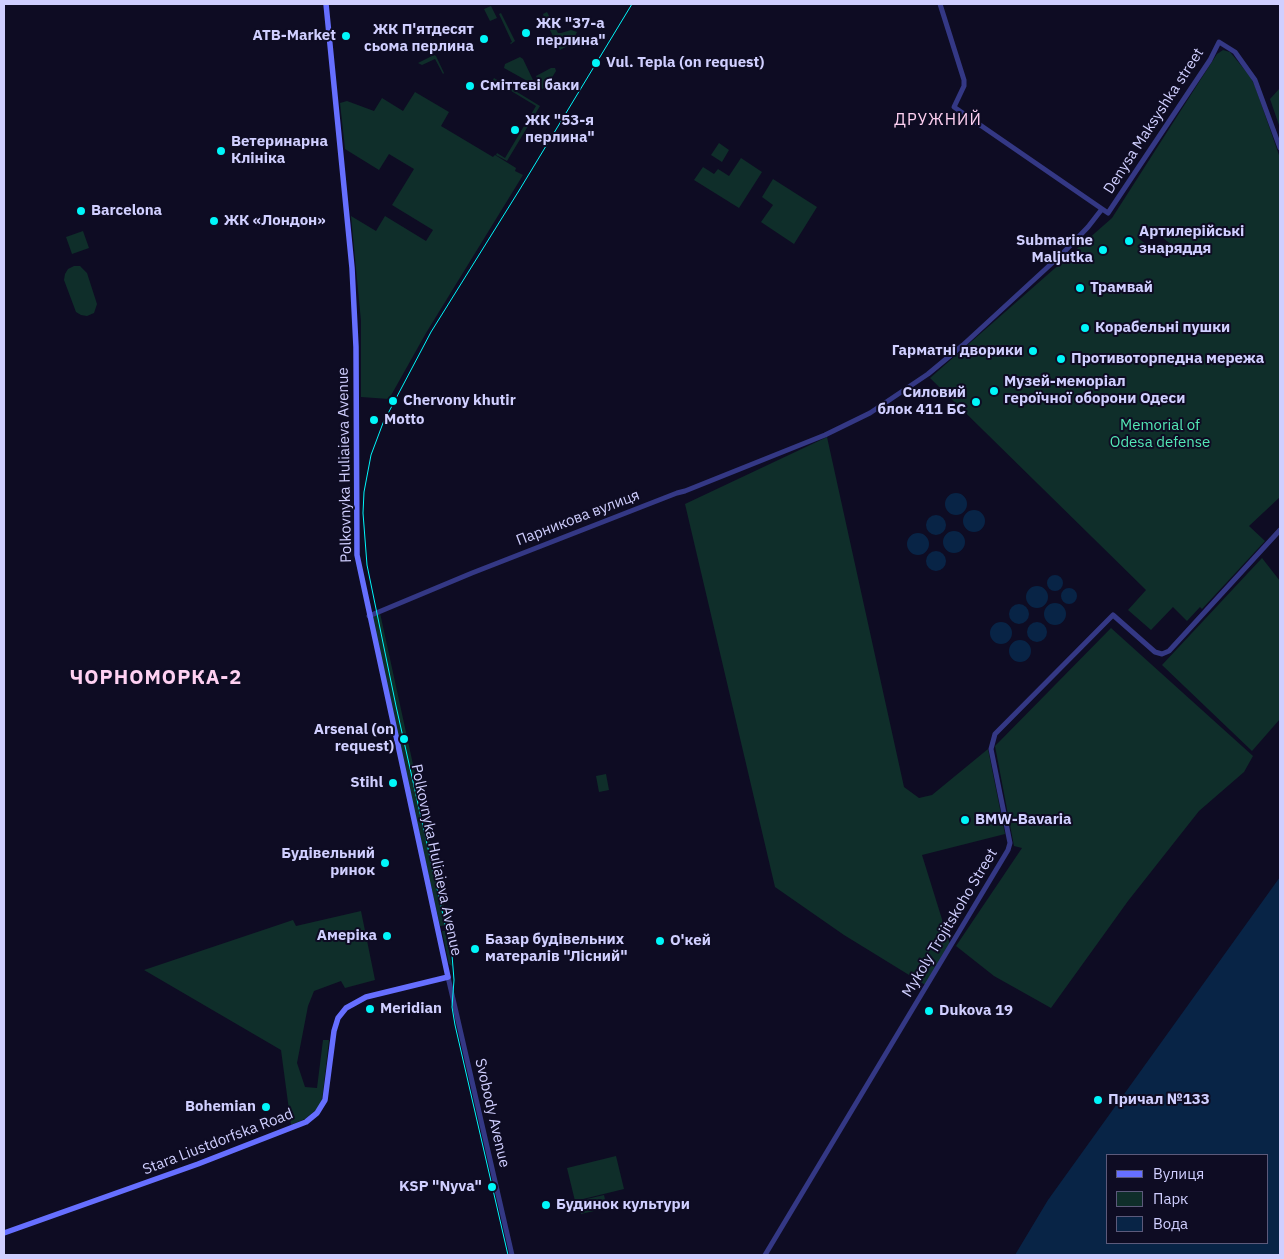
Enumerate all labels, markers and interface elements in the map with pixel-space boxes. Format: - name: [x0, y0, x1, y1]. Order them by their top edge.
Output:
- place label: ЖК "37-а перлина": [536, 15, 606, 50]
- place label: ЖК П'ятдесят сьома перлина: [364, 21, 474, 56]
- place label: ATB-Market: [253, 27, 336, 45]
- marker: ЖК "37-а перлина": [520, 27, 532, 39]
- marker: ATB-Market: [340, 30, 352, 42]
- marker: ЖК П'ятдесят сьома перлина: [478, 33, 490, 45]
- street label: Denysa Maksyshka street: [1100, 45, 1208, 197]
- place label: Vul. Tepla (on request): [606, 54, 764, 72]
- marker: Vul. Tepla (on request): [590, 57, 602, 69]
- place label: Сміттєві баки: [480, 77, 580, 95]
- marker: Сміттєві баки: [464, 80, 476, 92]
- district label: ДРУЖНИЙ: [893, 110, 983, 130]
- place label: ЖК "53-я перлина": [525, 112, 595, 147]
- marker: ЖК "53-я перлина": [509, 124, 521, 136]
- place label: Ветеринарна Клініка: [231, 133, 328, 168]
- marker: Ветеринарна Клініка: [215, 145, 227, 157]
- place label: Barcelona: [91, 202, 162, 220]
- marker: Barcelona: [75, 205, 87, 217]
- place label: ЖК «Лондон»: [224, 212, 326, 230]
- marker: ЖК «Лондон»: [208, 215, 220, 227]
- place label: Артилерійські знаряддя: [1139, 223, 1244, 258]
- place label: Submarine Maljutka: [1016, 232, 1093, 267]
- marker: Артилерійські знаряддя: [1123, 235, 1135, 247]
- marker: Submarine Maljutka: [1097, 244, 1109, 256]
- place label: Трамвай: [1090, 279, 1153, 297]
- marker: Трамвай: [1074, 282, 1086, 294]
- place label: Корабельні пушки: [1095, 319, 1230, 337]
- marker: Корабельні пушки: [1079, 322, 1091, 334]
- place label: Гарматні дворики: [892, 342, 1023, 360]
- marker: Гарматні дворики: [1027, 345, 1039, 357]
- place label: Противоторпедна мережа: [1071, 350, 1264, 368]
- marker: Противоторпедна мережа: [1055, 353, 1067, 365]
- street label: Polkovnyka Huliaieva Avenue: [334, 367, 356, 563]
- place label: Музей-меморіал героїчної оборони Одеси: [1004, 373, 1185, 408]
- place label: Силовий блок 411 БС: [877, 384, 966, 419]
- marker: Музей-меморіал героїчної оборони Одеси: [988, 385, 1000, 397]
- place label: Chervony khutir: [403, 392, 516, 410]
- marker: Chervony khutir: [387, 395, 399, 407]
- marker: Силовий блок 411 БС: [970, 396, 982, 408]
- place label: Motto: [384, 411, 424, 429]
- marker: Motto: [368, 414, 380, 426]
- park label: Memorial of Odesa defense: [1110, 417, 1210, 452]
- street label: Парникова вулиця: [514, 486, 642, 550]
- district label: ЧОРНОМОРКА-2: [68, 666, 244, 690]
- place label: Arsenal (on request): [314, 721, 394, 756]
- marker: Arsenal (on request): [398, 733, 410, 745]
- street label: Polkovnyka Huliaieva Avenue: [407, 762, 465, 958]
- place label: Stihl: [350, 774, 383, 792]
- marker: Stihl: [387, 777, 399, 789]
- place label: BMW-Bavaria: [975, 811, 1072, 829]
- marker: BMW-Bavaria: [959, 814, 971, 826]
- place label: Будівельний ринок: [281, 845, 375, 880]
- street label: Mykoly Trojitskoho Street: [898, 845, 1002, 1001]
- marker: Будівельний ринок: [379, 857, 391, 869]
- place label: Амеріка: [317, 927, 377, 945]
- marker: Амеріка: [381, 930, 393, 942]
- place label: Базар будівельних матералів "Лісний": [485, 931, 628, 966]
- place label: О'кей: [670, 932, 711, 950]
- marker: О'кей: [654, 935, 666, 947]
- marker: Базар будівельних матералів "Лісний": [469, 943, 481, 955]
- place label: Meridian: [380, 1000, 442, 1018]
- place label: Dukova 19: [939, 1002, 1013, 1020]
- marker: Meridian: [364, 1003, 376, 1015]
- marker: Dukova 19: [923, 1005, 935, 1017]
- street label: Svobody Avenue: [471, 1057, 513, 1169]
- place label: Причал №133: [1108, 1091, 1210, 1109]
- marker: Причал №133: [1092, 1094, 1104, 1106]
- place label: Bohemian: [185, 1098, 256, 1116]
- marker: Bohemian: [260, 1101, 272, 1113]
- street label: Stara Liustdorfska Road: [140, 1105, 296, 1179]
- legend: [1106, 1154, 1269, 1244]
- text: Вулиця: [1153, 1164, 1204, 1183]
- place label: KSP "Nyva": [399, 1178, 482, 1196]
- marker: KSP "Nyva": [486, 1181, 498, 1193]
- text: Парк: [1153, 1189, 1188, 1208]
- place label: Будинок культури: [556, 1196, 690, 1214]
- marker: Будинок культури: [540, 1199, 552, 1211]
- text: Вода: [1153, 1214, 1188, 1233]

